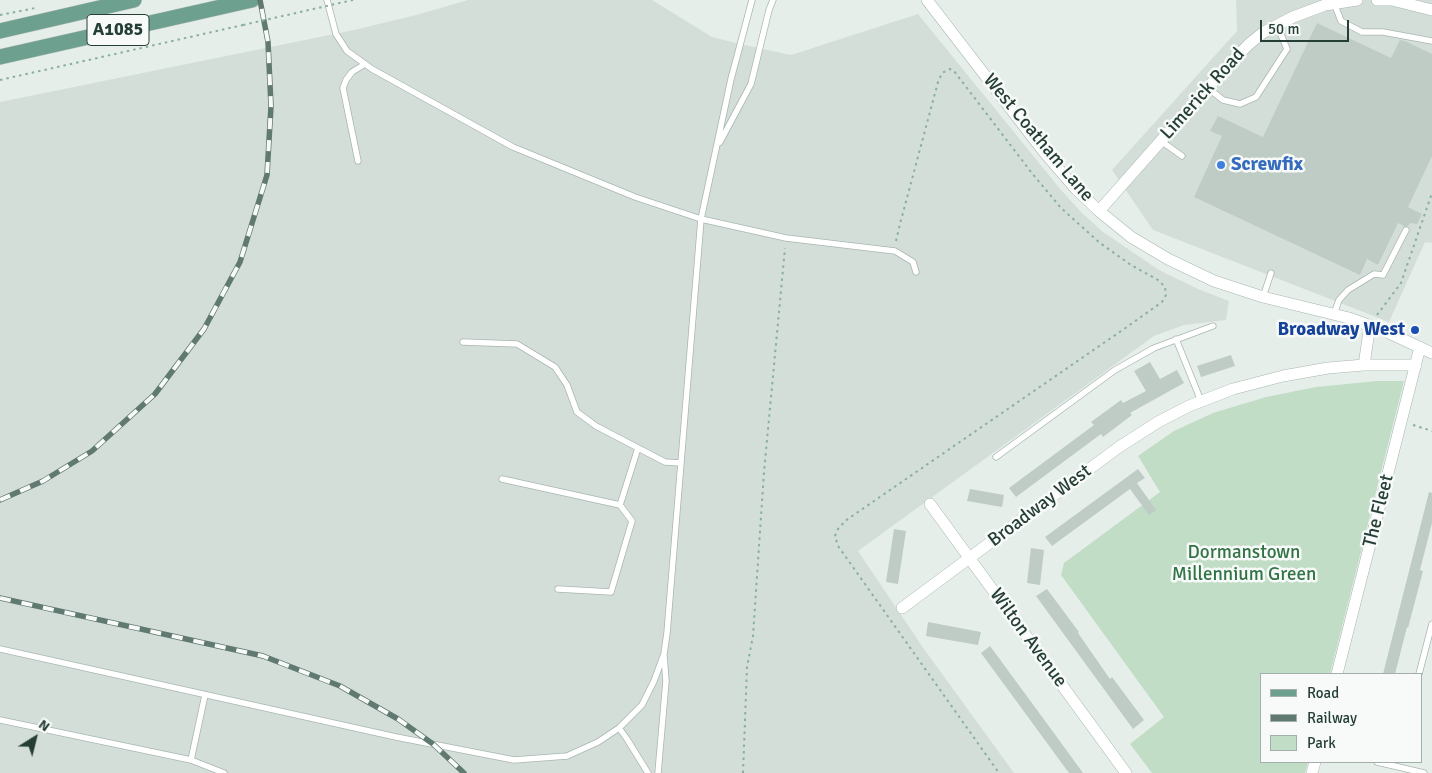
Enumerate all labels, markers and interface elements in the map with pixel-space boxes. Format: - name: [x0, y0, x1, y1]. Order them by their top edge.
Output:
- scale bar: [1262, 10, 1351, 42]
- road number: A1085: [87, 14, 149, 46]
- text: 50 m: [1268, 20, 1299, 38]
- street label: Limerick Road: [1156, 44, 1250, 144]
- street label: West Coatham Lane: [978, 69, 1098, 207]
- place label: Screwfix: [1231, 154, 1303, 176]
- marker: Screwfix: [1215, 159, 1227, 171]
- place label: Broadway West: [1278, 319, 1405, 341]
- marker: Broadway West: [1409, 324, 1421, 336]
- street label: Broadway West: [984, 460, 1096, 552]
- street label: The Fleet: [1359, 472, 1399, 550]
- park label: Dormanstown Millennium Green: [1172, 542, 1316, 586]
- street label: Wilton Avenue: [984, 584, 1072, 692]
- legend: [1260, 673, 1422, 763]
- text: Road: [1307, 684, 1339, 702]
- text: Railway: [1307, 709, 1357, 727]
- north arrow: [10, 713, 60, 763]
- text: N: [35, 716, 53, 735]
- text: Park: [1307, 734, 1336, 752]

